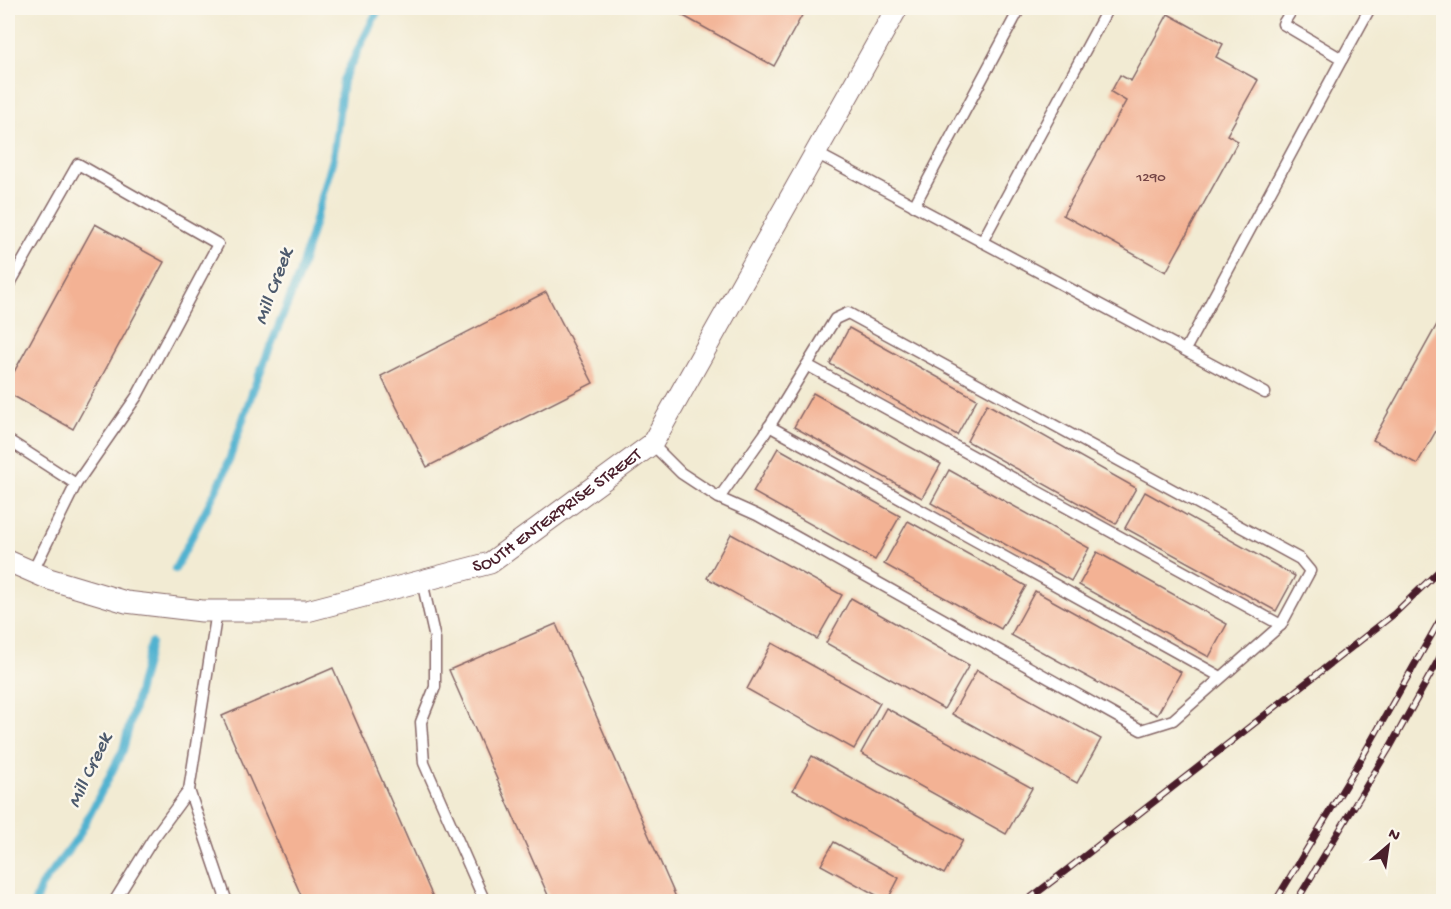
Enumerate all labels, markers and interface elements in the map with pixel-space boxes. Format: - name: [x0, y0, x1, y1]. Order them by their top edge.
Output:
- house number: 1290: [1135, 169, 1166, 187]
- water label: Mill Creek: [251, 244, 300, 328]
- street label: SOUTH ENTERPRISE STREET: [470, 444, 647, 578]
- water label: Mill Creek: [64, 728, 119, 812]
- north arrow: [1358, 816, 1418, 876]
- text: N: [1384, 825, 1403, 847]

